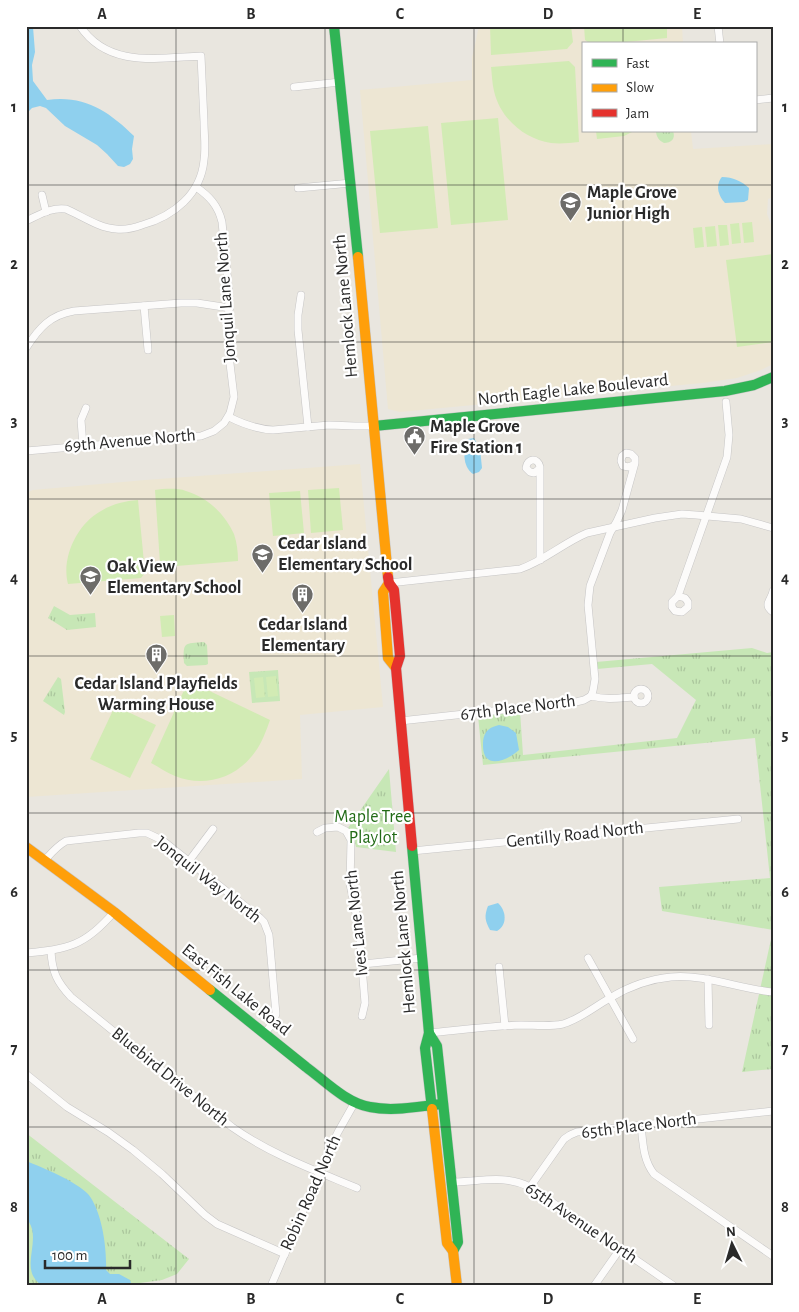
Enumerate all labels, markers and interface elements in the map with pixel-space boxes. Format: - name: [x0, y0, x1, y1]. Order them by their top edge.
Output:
- text: A: [97, 6, 107, 22]
- text: B: [246, 6, 256, 22]
- text: C: [396, 6, 405, 22]
- text: D: [543, 6, 554, 22]
- text: E: [693, 6, 701, 22]
- legend: [582, 42, 756, 132]
- text: Fast: [626, 56, 650, 71]
- text: Slow: [626, 80, 654, 95]
- text: 1: [11, 99, 17, 115]
- text: 1: [782, 99, 788, 115]
- text: Jam: [626, 106, 649, 121]
- place label: Maple Grove Junior High: [587, 184, 677, 223]
- school or university icon: Maple Grove Junior High: [559, 191, 583, 222]
- street label: Jonquil Lane North: [212, 231, 240, 363]
- street label: Hemlock Lane North: [331, 234, 361, 378]
- text: 2: [10, 256, 18, 272]
- text: 2: [781, 256, 789, 272]
- street label: North Eagle Lake Boulevard: [477, 371, 669, 409]
- text: 3: [11, 413, 18, 429]
- text: 3: [782, 413, 789, 429]
- place label: Maple Grove Fire Station 1: [430, 418, 522, 457]
- public building icon: Maple Grove Fire Station 1: [402, 425, 426, 456]
- street label: 69th Avenue North: [63, 426, 197, 456]
- place label: Cedar Island Elementary School: [278, 535, 413, 574]
- school or university icon: Cedar Island Elementary School: [250, 542, 274, 573]
- place label: Oak View Elementary School: [107, 558, 242, 597]
- school or university icon: Oak View Elementary School: [79, 565, 103, 596]
- text: 4: [10, 570, 18, 586]
- text: 4: [781, 570, 789, 586]
- building icon: Cedar Island Elementary: [291, 583, 315, 614]
- place label: Cedar Island Elementary: [259, 616, 348, 655]
- building icon: Cedar Island Playfields Warming House: [144, 642, 168, 673]
- place label: Cedar Island Playfields Warming House: [74, 675, 238, 714]
- street label: 67th Place North: [459, 692, 577, 724]
- text: 5: [11, 727, 18, 743]
- text: 5: [782, 727, 789, 743]
- park label: Maple Tree Playlot: [334, 808, 412, 847]
- street label: Gentilly Road North: [505, 819, 645, 851]
- street label: Jonquil Way North: [152, 833, 264, 927]
- street label: Ives Lane North: [342, 869, 372, 977]
- street label: Hemlock Lane North: [389, 870, 419, 1014]
- text: 6: [10, 884, 18, 900]
- text: 6: [781, 884, 789, 900]
- street label: East Fish Lake Road: [178, 941, 294, 1039]
- street label: Bluebird Drive North: [108, 1024, 232, 1130]
- text: 7: [11, 1041, 18, 1057]
- text: 7: [782, 1041, 789, 1057]
- street label: 65th Place North: [580, 1110, 698, 1142]
- street label: Robin Road North: [277, 1133, 345, 1253]
- street label: 65th Avenue North: [522, 1179, 640, 1267]
- text: 8: [10, 1199, 18, 1215]
- text: 8: [781, 1199, 789, 1215]
- north arrow: [706, 1220, 756, 1270]
- text: N: [725, 1225, 736, 1239]
- scale bar: [45, 1237, 130, 1269]
- text: 100 m: [52, 1248, 87, 1263]
- text: A: [97, 1291, 107, 1307]
- text: B: [246, 1291, 256, 1307]
- text: C: [396, 1291, 405, 1307]
- text: D: [543, 1291, 554, 1307]
- text: E: [693, 1291, 701, 1307]

